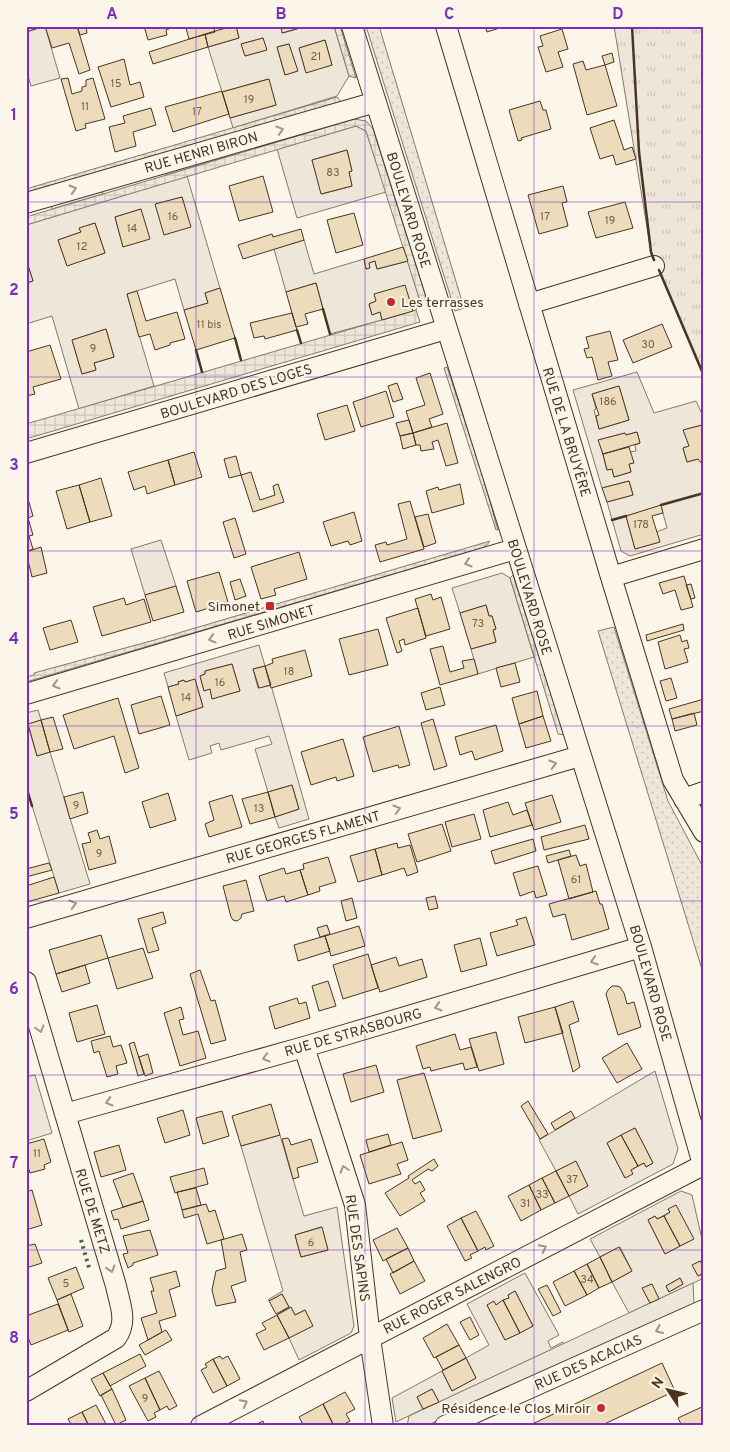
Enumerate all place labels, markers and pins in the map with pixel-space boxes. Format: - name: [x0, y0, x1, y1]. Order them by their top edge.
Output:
- place label: Les terrasses: [401, 295, 484, 312]
- marker: Les terrasses: [385, 296, 397, 308]
- place label: Simonet: [207, 599, 260, 616]
- marker: Simonet: [264, 600, 276, 612]
- place label: Résidence le Clos Miroir: [441, 1401, 592, 1418]
- marker: Résidence le Clos Miroir: [595, 1402, 607, 1414]

